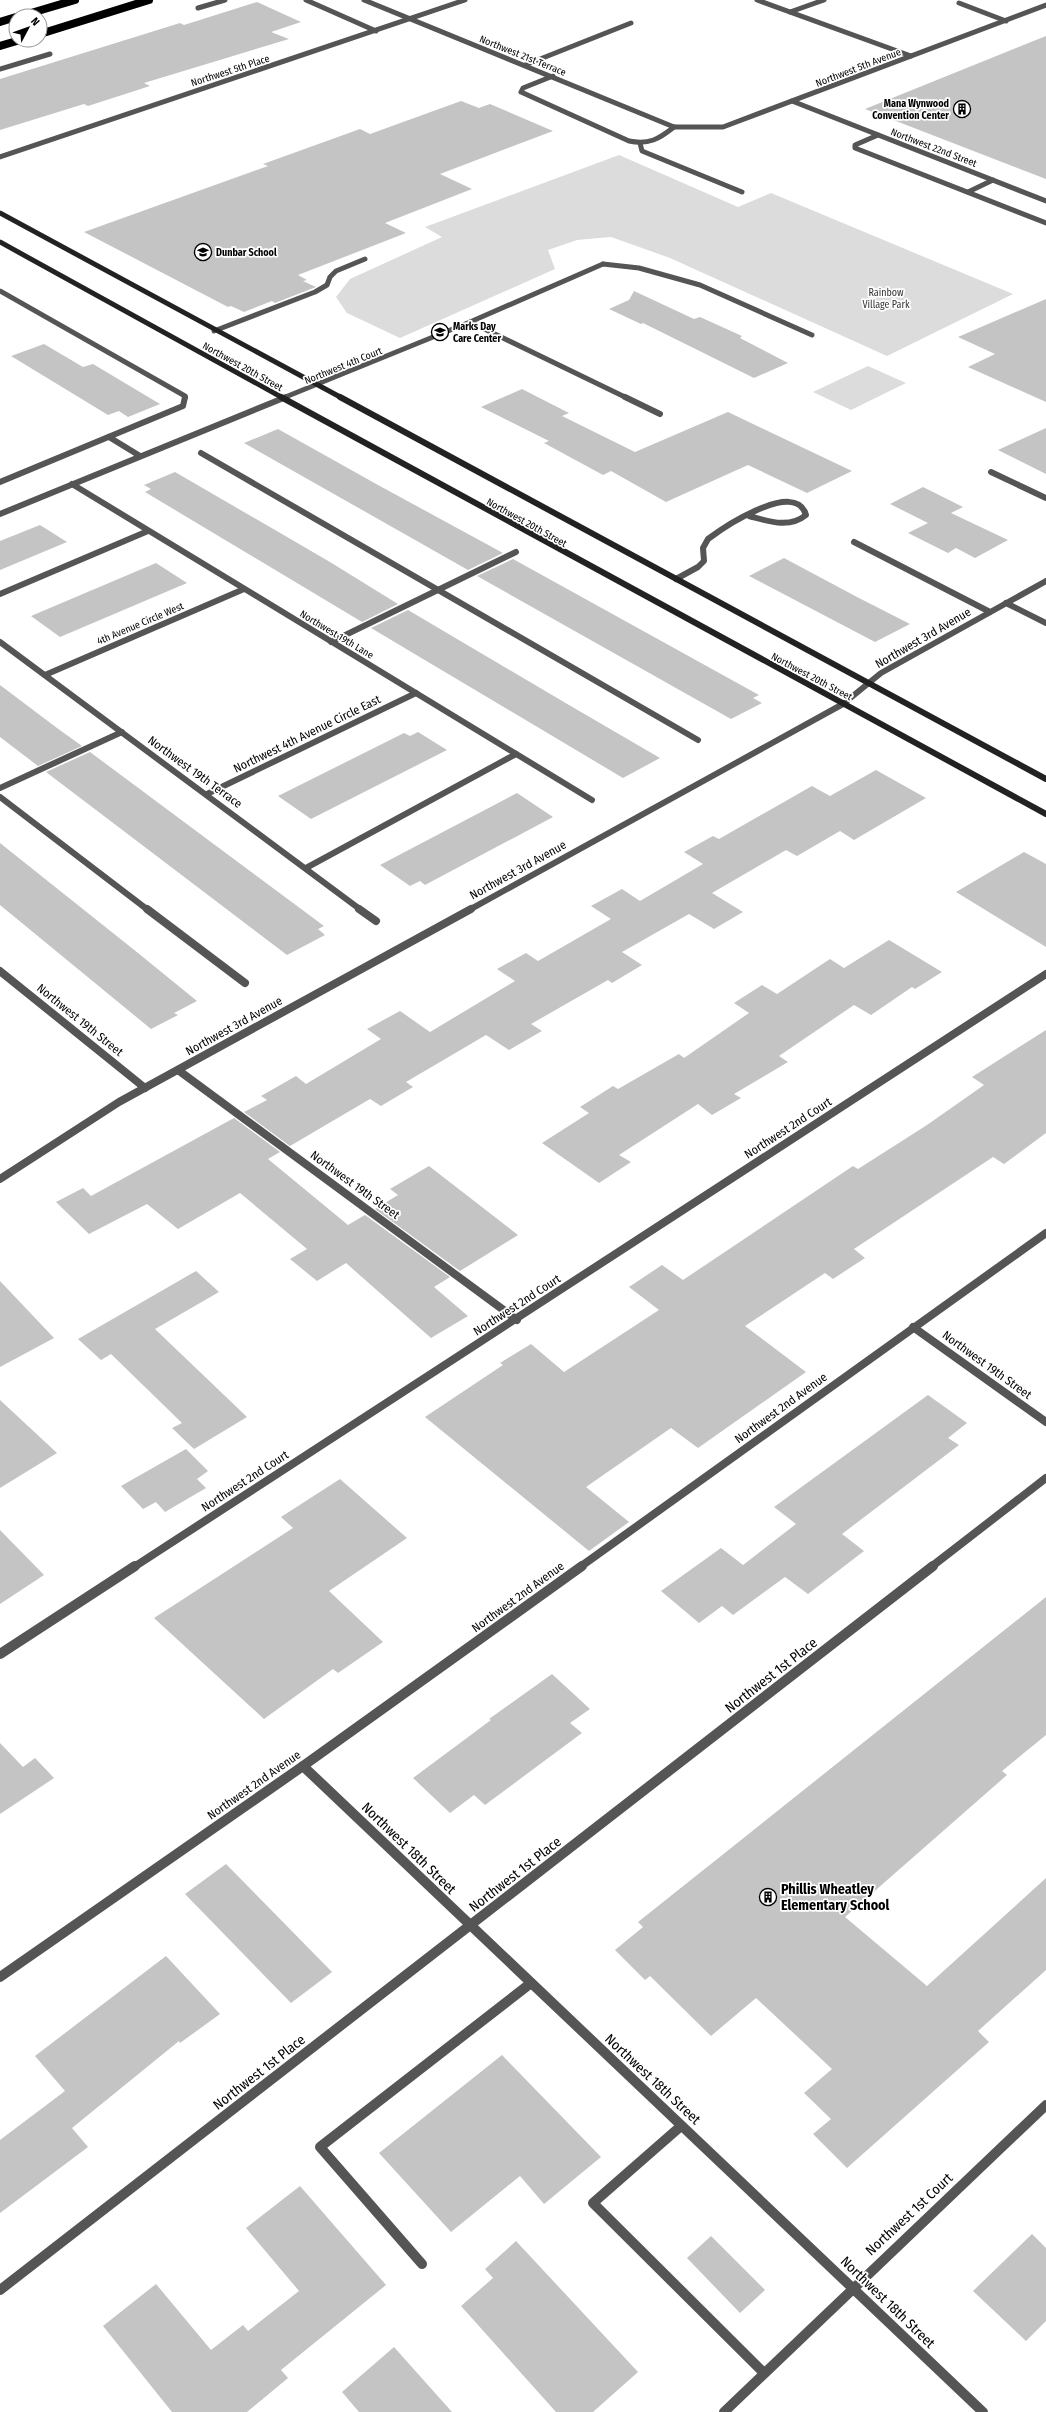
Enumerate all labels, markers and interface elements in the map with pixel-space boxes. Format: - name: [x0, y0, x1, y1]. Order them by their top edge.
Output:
- north arrow: [8, 8, 48, 48]
- text: N: [28, 15, 42, 29]
- street label: Northwest 21st Terrace: [478, 33, 568, 79]
- street label: Northwest 5th Avenue: [814, 46, 903, 90]
- street label: Northwest 5th Place: [190, 53, 271, 89]
- place label: Mana Wynwood Convention Center: [872, 98, 949, 122]
- building icon: Mana Wynwood Convention Center: [952, 99, 972, 119]
- street label: Northwest 22nd Street: [889, 126, 979, 170]
- school or university icon: Dunbar School: [193, 242, 213, 262]
- place label: Dunbar School: [216, 247, 277, 259]
- park label: Rainbow Village Park: [862, 287, 910, 311]
- place label: Marks Day Care Center: [453, 321, 501, 345]
- school or university icon: Marks Day Care Center: [430, 322, 450, 342]
- street label: Northwest 20th Street: [200, 340, 285, 394]
- street label: Northwest 4th Court: [303, 345, 385, 387]
- street label: Northwest 20th Street: [484, 496, 569, 550]
- street label: 4th Avenue Circle West: [95, 600, 186, 648]
- street label: Northwest 3rd Avenue: [873, 605, 973, 671]
- street label: Northwest 19th Lane: [297, 608, 376, 662]
- street label: Northwest 20th Street: [769, 650, 855, 704]
- street label: Northwest 4th Avenue Circle East: [231, 692, 383, 776]
- street label: Northwest 19th Terrace: [145, 733, 245, 811]
- street label: Northwest 3rd Avenue: [467, 838, 569, 902]
- street label: Northwest 19th Street: [34, 981, 126, 1059]
- street label: Northwest 3rd Avenue: [183, 994, 285, 1058]
- street label: Northwest 2nd Court: [742, 1095, 834, 1161]
- street label: Northwest 19th Street: [308, 1148, 402, 1222]
- street label: Northwest 2nd Court: [471, 1272, 563, 1338]
- street label: Northwest 19th Street: [940, 1328, 1034, 1402]
- street label: Northwest 2nd Avenue: [732, 1370, 830, 1446]
- street label: Northwest 2nd Court: [199, 1448, 291, 1514]
- street label: Northwest 2nd Avenue: [469, 1559, 567, 1635]
- street label: Northwest 1st Place: [722, 1634, 821, 1717]
- street label: Northwest 2nd Avenue: [205, 1748, 303, 1822]
- street label: Northwest 18th Street: [358, 1799, 460, 1898]
- street label: Northwest 1st Place: [466, 1833, 565, 1916]
- place label: Phillis Wheatley Elementary School: [781, 1881, 890, 1914]
- building icon: Phillis Wheatley Elementary School: [758, 1887, 778, 1907]
- street label: Northwest 1st Place: [210, 2031, 309, 2114]
- street label: Northwest 18th Street: [601, 2031, 704, 2128]
- street label: Northwest 1st Court: [862, 2169, 957, 2259]
- street label: Northwest 18th Street: [837, 2253, 939, 2352]

